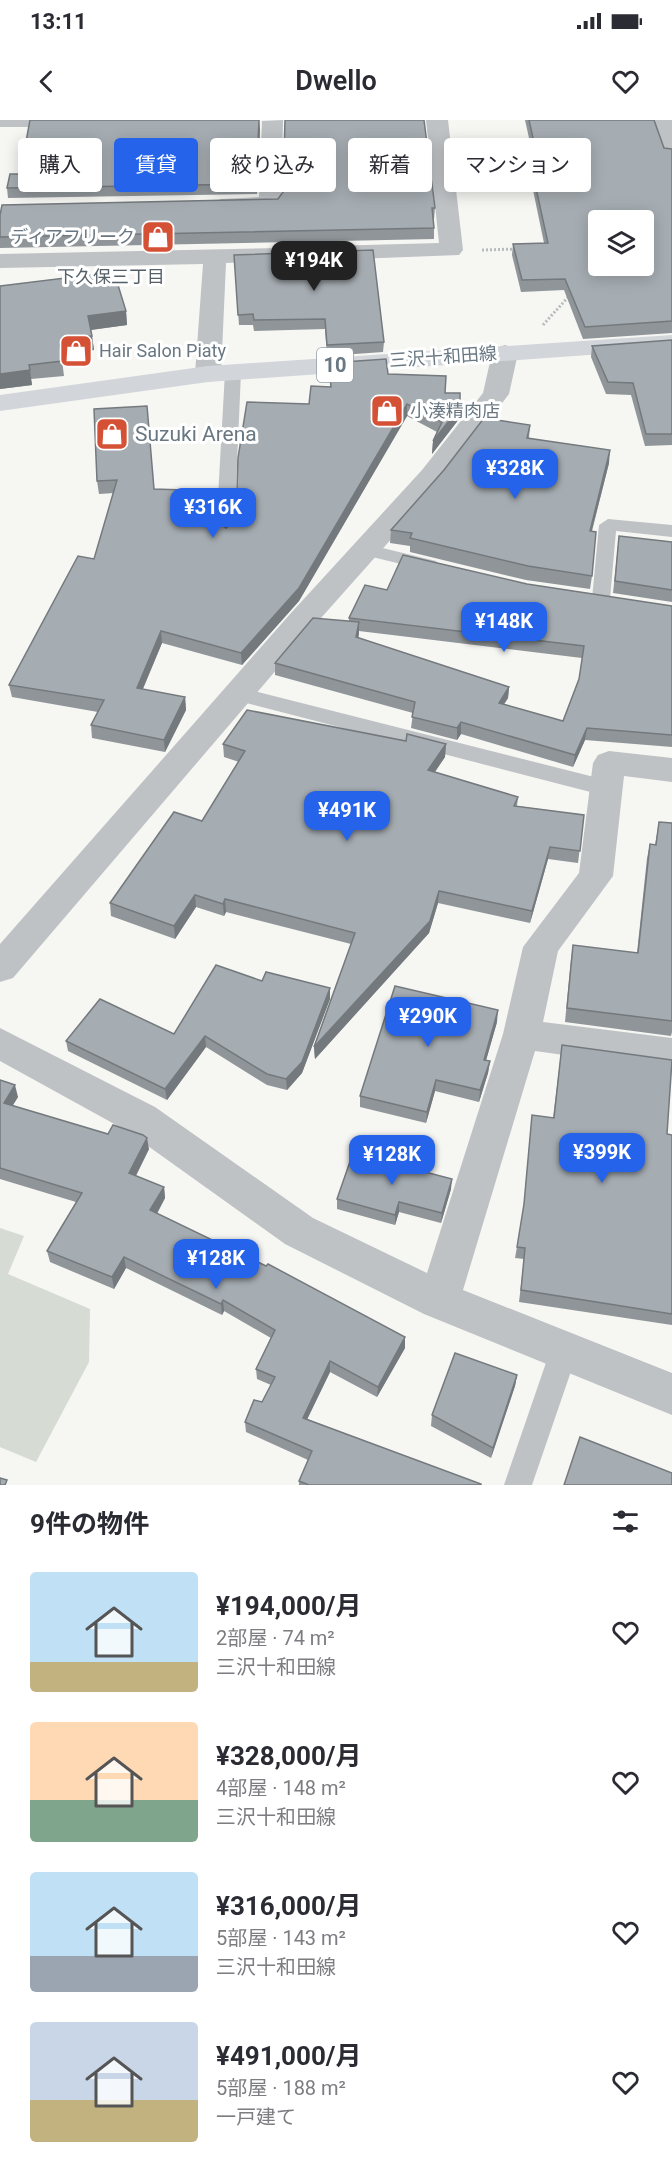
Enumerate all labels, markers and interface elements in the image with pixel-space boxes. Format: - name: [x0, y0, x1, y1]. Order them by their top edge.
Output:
- text: 13:11: [30, 9, 87, 34]
- icon: back: [30, 65, 63, 98]
- text: Dwello: [295, 65, 377, 97]
- icon: heart: [609, 65, 642, 98]
- chip: 購入: [18, 138, 102, 192]
- chip: 賃貸: [114, 138, 198, 192]
- chip: 絞り込み: [210, 138, 336, 192]
- chip: 新着: [348, 138, 432, 192]
- chip: マンション: [444, 138, 591, 192]
- map controls: [588, 210, 654, 276]
- button: layers: [588, 210, 654, 276]
- shop icon: ディアフリーク: [140, 219, 176, 255]
- place label: ディアフリーク: [10, 226, 135, 247]
- pin: ¥194K: [272, 241, 356, 292]
- text: ¥194K: [285, 248, 343, 272]
- district label: 下久保三丁目: [57, 266, 165, 287]
- shop icon: Hair Salon Piaty: [58, 333, 94, 369]
- place label: Hair Salon Piaty: [99, 340, 227, 361]
- street label: 三沢十和田線: [388, 342, 498, 371]
- road number: 10: [317, 348, 353, 382]
- shop icon: 小湊精肉店: [369, 393, 405, 429]
- place label: 小湊精肉店: [410, 400, 500, 421]
- shop icon: Suzuki Arena: [94, 416, 130, 452]
- place label: Suzuki Arena: [135, 422, 257, 446]
- pin: ¥328K: [473, 449, 557, 500]
- text: ¥328K: [486, 456, 544, 480]
- pin: ¥316K: [171, 488, 255, 539]
- text: ¥316K: [184, 495, 242, 519]
- pin: ¥148K: [462, 602, 546, 653]
- text: ¥148K: [475, 609, 533, 633]
- pin: ¥491K: [305, 791, 389, 842]
- text: ¥491K: [318, 798, 376, 822]
- pin: ¥290K: [386, 997, 470, 1048]
- text: ¥290K: [399, 1004, 457, 1028]
- pin: ¥399K: [560, 1133, 644, 1184]
- pin: ¥128K: [350, 1135, 434, 1186]
- text: ¥399K: [573, 1140, 631, 1164]
- text: ¥128K: [363, 1142, 421, 1166]
- pin: ¥128K: [174, 1239, 258, 1290]
- text: ¥128K: [187, 1246, 245, 1270]
- icon: filters: [609, 1505, 642, 1538]
- text: 9件の物件: [30, 1509, 149, 1539]
- text: ¥194,000/月: [216, 1591, 362, 1621]
- icon: home: [78, 1596, 150, 1668]
- icon: heart: [609, 1616, 642, 1649]
- text: 2部屋 · 74 m²: [216, 1626, 335, 1650]
- text: 三沢十和田線: [216, 1655, 336, 1679]
- text: ¥328,000/月: [216, 1741, 362, 1771]
- icon: home: [78, 1746, 150, 1818]
- icon: heart: [609, 1766, 642, 1799]
- text: 4部屋 · 148 m²: [216, 1776, 346, 1800]
- text: 三沢十和田線: [216, 1805, 336, 1829]
- text: ¥316,000/月: [216, 1891, 362, 1921]
- icon: home: [78, 1896, 150, 1968]
- icon: heart: [609, 1916, 642, 1949]
- text: 5部屋 · 143 m²: [216, 1926, 346, 1950]
- text: 三沢十和田線: [216, 1955, 336, 1979]
- text: ¥491,000/月: [216, 2041, 362, 2071]
- icon: home: [78, 2046, 150, 2118]
- icon: heart: [609, 2066, 642, 2099]
- text: 5部屋 · 188 m²: [216, 2076, 346, 2100]
- text: 一戸建て: [216, 2105, 296, 2129]

